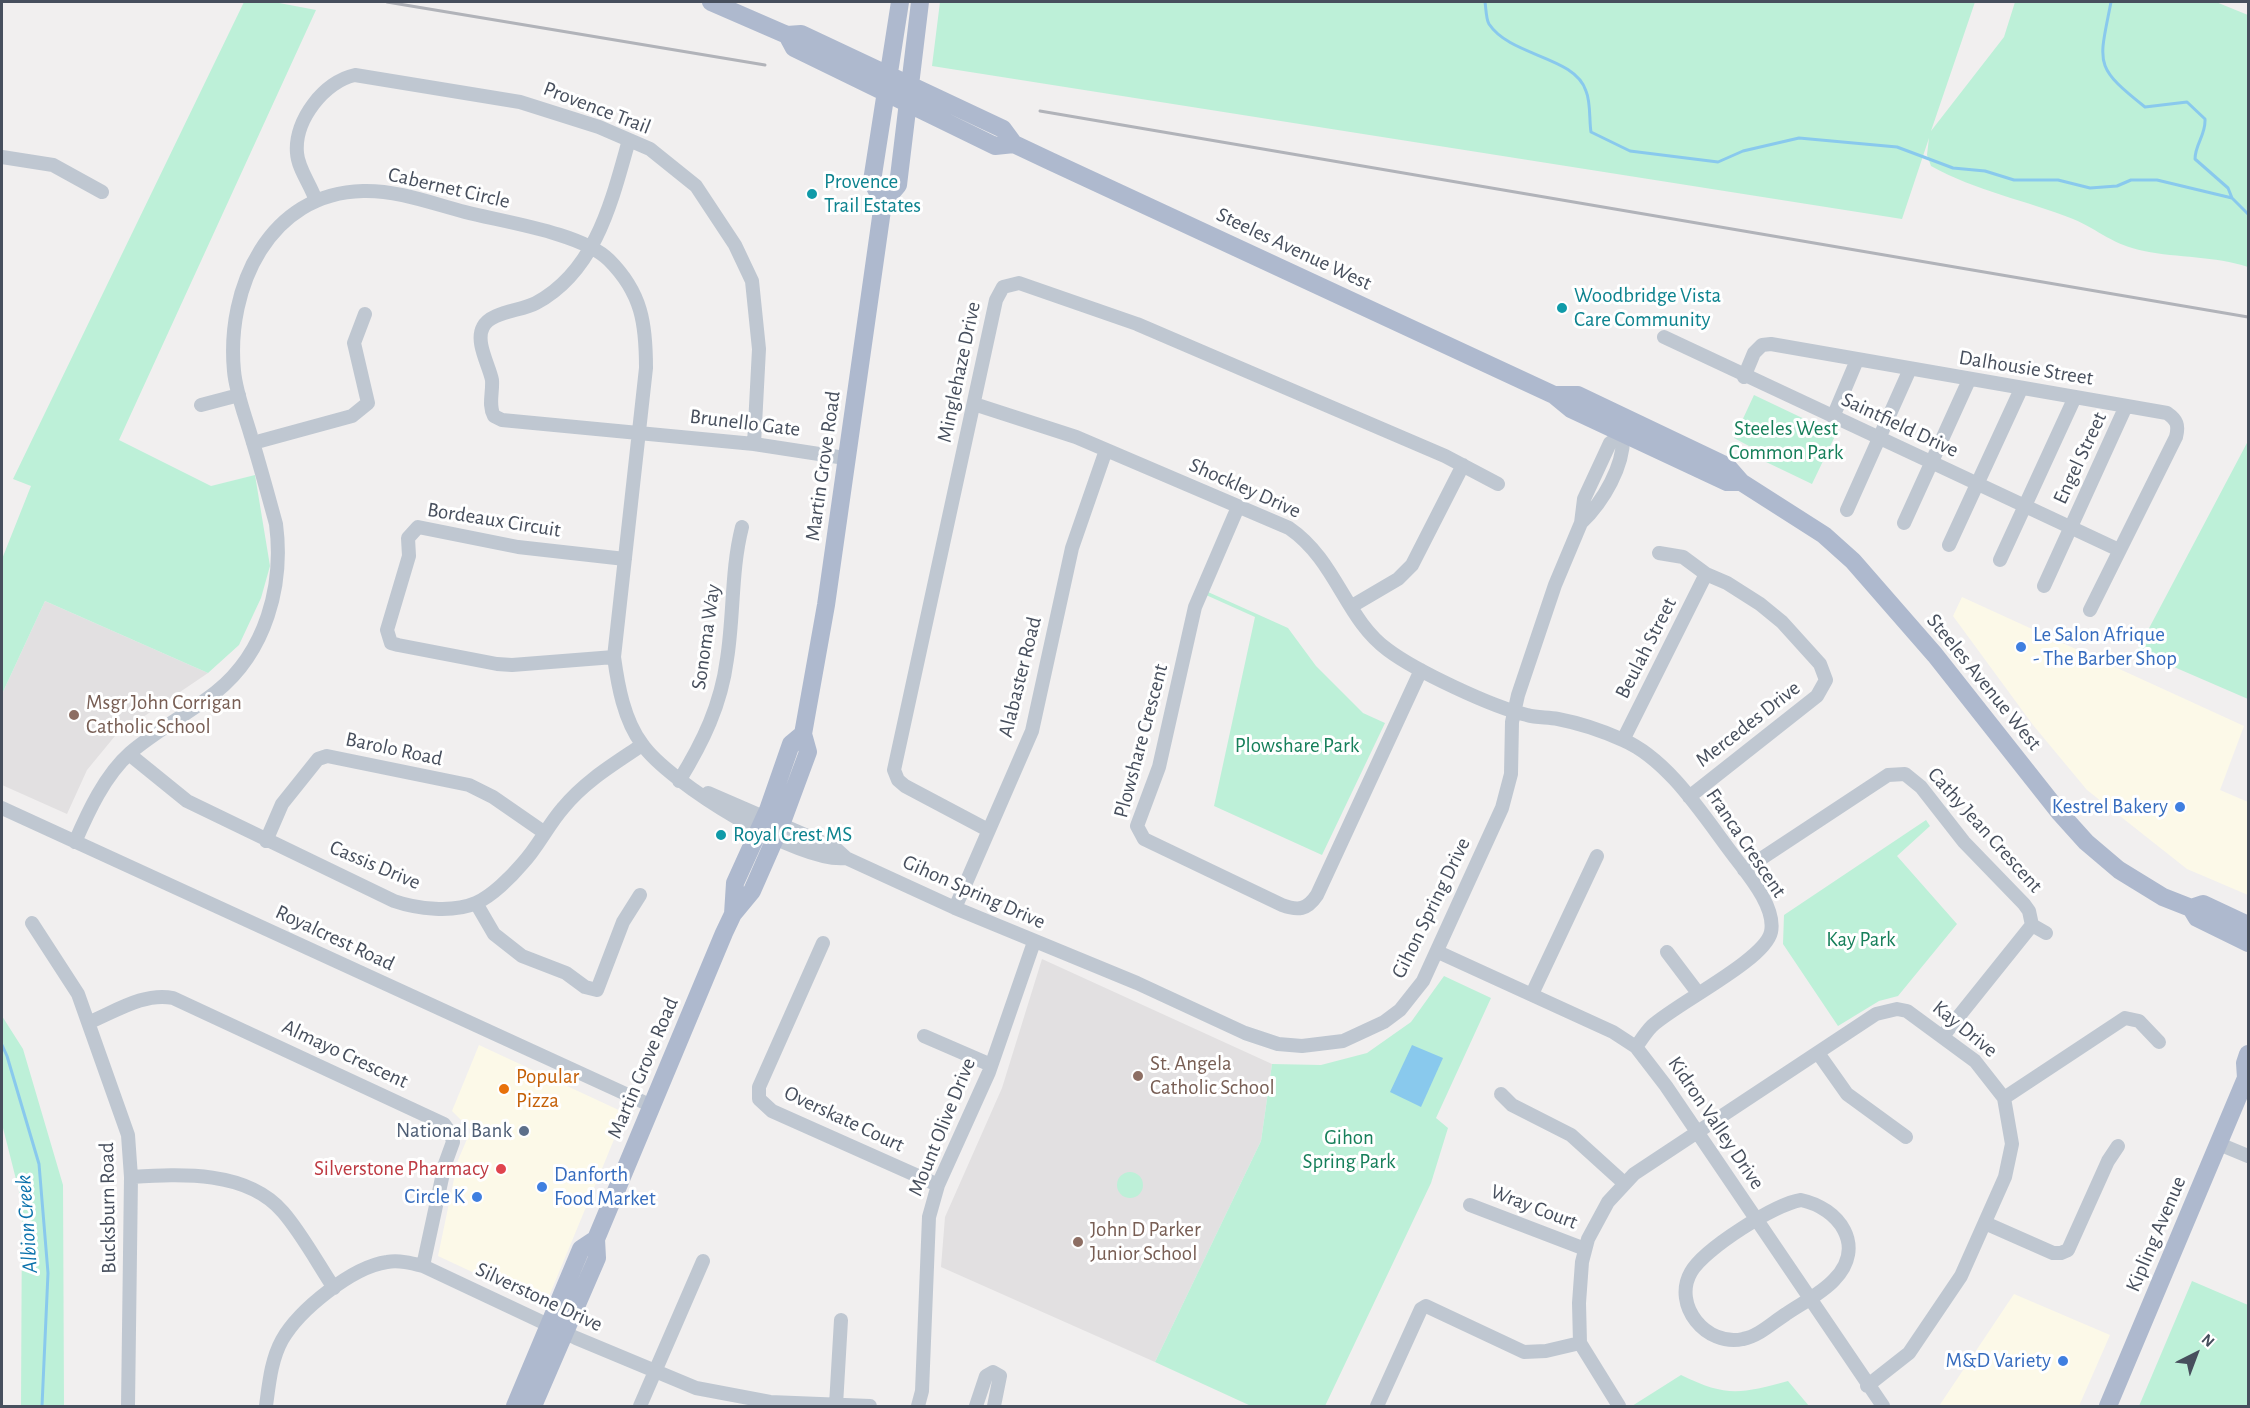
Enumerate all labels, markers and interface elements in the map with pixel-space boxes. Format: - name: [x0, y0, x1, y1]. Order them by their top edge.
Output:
- street label: Provence Trail: [540, 76, 654, 140]
- street label: Cabernet Circle: [386, 162, 512, 214]
- place label: Provence Trail Estates: [824, 169, 921, 219]
- marker: Provence Trail Estates: [805, 187, 819, 201]
- street label: Steeles Avenue West: [1212, 202, 1376, 296]
- place label: Woodbridge Vista Care Community: [1574, 283, 1721, 333]
- street label: Minglehaze Drive: [932, 299, 986, 445]
- marker: Woodbridge Vista Care Community: [1555, 301, 1569, 315]
- street label: Dalhousie Street: [1957, 345, 2095, 391]
- street label: Saintfield Drive: [1837, 387, 1963, 463]
- street label: Martin Grove Road: [800, 389, 846, 543]
- street label: Brunello Gate: [688, 404, 802, 442]
- street label: Engel Street: [2048, 408, 2112, 508]
- park label: Steeles West Common Park: [1729, 416, 1843, 466]
- street label: Shockley Drive: [1185, 452, 1305, 524]
- street label: Bordeaux Circuit: [425, 497, 563, 543]
- street label: Sonoma Way: [686, 583, 726, 691]
- street label: Beulah Street: [1610, 593, 1682, 703]
- street label: Steeles Avenue West: [1921, 609, 2047, 755]
- street label: Alabaster Road: [993, 614, 1047, 740]
- place label: Le Salon Afrique - The Barber Shop: [2033, 622, 2177, 672]
- marker: Le Salon Afrique - The Barber Shop: [2014, 640, 2028, 654]
- street label: Plowshare Crescent: [1108, 661, 1174, 821]
- street label: Mercedes Drive: [1691, 675, 1805, 773]
- place label: Msgr John Corrigan Catholic School: [86, 690, 242, 740]
- marker: Msgr John Corrigan Catholic School: [67, 708, 81, 722]
- street label: Barolo Road: [343, 726, 445, 772]
- park label: Plowshare Park: [1235, 733, 1359, 759]
- street label: Cathy Jean Crescent: [1922, 762, 2048, 898]
- street label: Franca Crescent: [1700, 784, 1792, 902]
- place label: Kestrel Bakery: [2052, 794, 2168, 820]
- marker: Kestrel Bakery: [2173, 800, 2187, 814]
- place label: Royal Crest MS: [733, 822, 852, 848]
- marker: Royal Crest MS: [714, 828, 728, 842]
- street label: Gihon Spring Drive: [1386, 834, 1476, 982]
- street label: Cassis Drive: [326, 835, 424, 895]
- street label: Gihon Spring Drive: [899, 849, 1049, 935]
- street label: Royalcrest Road: [271, 899, 399, 977]
- park label: Kay Park: [1826, 927, 1896, 953]
- street label: Martin Grove Road: [602, 993, 684, 1143]
- street label: Kay Drive: [1927, 995, 2003, 1063]
- street label: Almayo Crescent: [278, 1014, 412, 1094]
- place label: St. Angela Catholic School: [1150, 1051, 1275, 1101]
- street label: Kidron Valley Drive: [1662, 1052, 1770, 1194]
- street label: Mount Olive Drive: [903, 1054, 981, 1200]
- place label: Popular Pizza: [516, 1064, 579, 1114]
- marker: St. Angela Catholic School: [1131, 1069, 1145, 1083]
- street label: Overskate Court: [780, 1080, 908, 1158]
- marker: Popular Pizza: [497, 1082, 511, 1096]
- place label: National Bank: [396, 1118, 512, 1144]
- marker: National Bank: [517, 1124, 531, 1138]
- park label: Gihon Spring Park: [1302, 1125, 1396, 1175]
- street label: Bucksburn Road: [94, 1142, 122, 1274]
- place label: Silverstone Pharmacy: [314, 1156, 489, 1182]
- marker: Silverstone Pharmacy: [494, 1162, 508, 1176]
- place label: Danforth Food Market: [554, 1162, 656, 1212]
- street label: Kipling Avenue: [2120, 1172, 2192, 1296]
- water label: Albion Creek: [10, 1174, 44, 1274]
- street label: Wray Court: [1487, 1179, 1581, 1235]
- marker: Danforth Food Market: [535, 1180, 549, 1194]
- place label: Circle K: [404, 1184, 465, 1210]
- marker: Circle K: [470, 1190, 484, 1204]
- place label: John D Parker Junior School: [1090, 1217, 1201, 1267]
- marker: John D Parker Junior School: [1071, 1235, 1085, 1249]
- street label: Silverstone Drive: [472, 1257, 606, 1337]
- north arrow: [2166, 1324, 2226, 1384]
- text: N: [2199, 1331, 2218, 1350]
- place label: M&D Variety: [1945, 1348, 2051, 1374]
- marker: M&D Variety: [2056, 1354, 2070, 1368]

